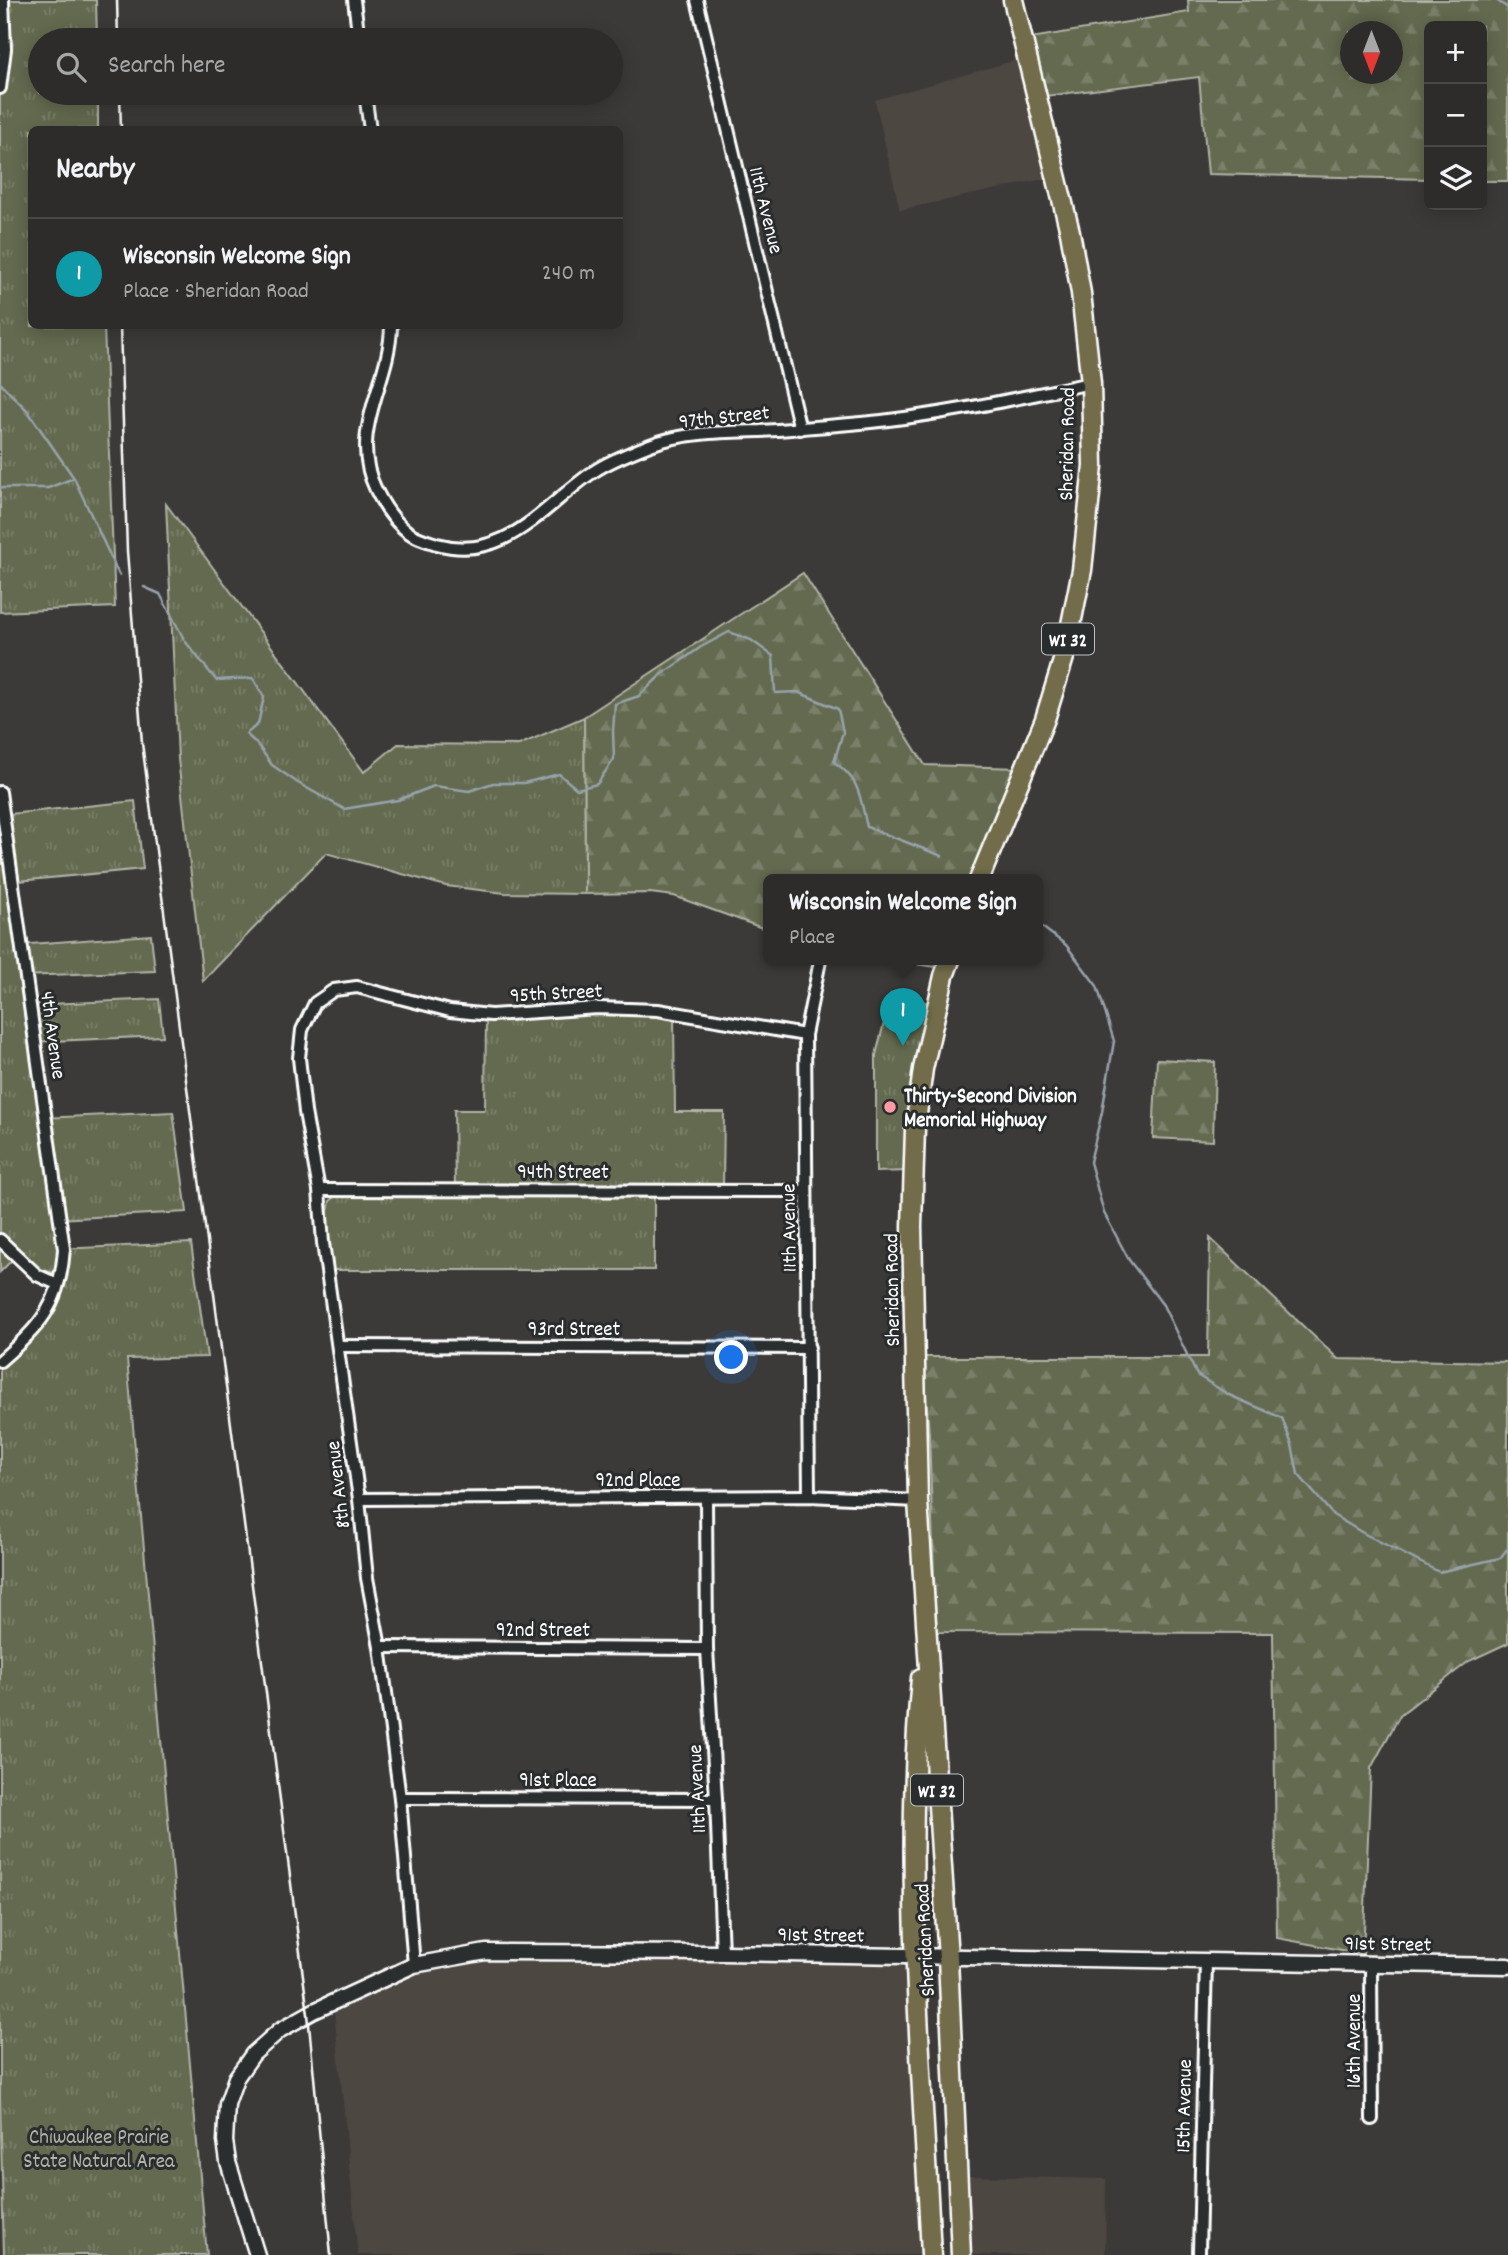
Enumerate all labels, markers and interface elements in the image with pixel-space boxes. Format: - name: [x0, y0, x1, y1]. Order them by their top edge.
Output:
- north arrow: [1340, 21, 1403, 84]
- map controls: [1424, 21, 1487, 210]
- button: +: [1424, 21, 1487, 84]
- search box: [28, 28, 623, 105]
- icon: search: [52, 48, 90, 86]
- text: Search here: [108, 48, 226, 85]
- button: −: [1424, 84, 1487, 147]
- button: layers: [1424, 147, 1487, 210]
- text: Nearby: [56, 150, 134, 193]
- street label: 11th Avenue: [739, 164, 789, 257]
- text: Wisconsin Welcome Sign: [123, 239, 351, 276]
- text: 1: [76, 258, 82, 291]
- text: 240 m: [542, 258, 595, 291]
- text: Place · Sheridan Road: [123, 276, 309, 309]
- street label: Sheridan Road: [1053, 387, 1085, 501]
- street label: 97th Street: [678, 399, 771, 439]
- road number: WI 32: [1042, 624, 1094, 654]
- popup: [763, 874, 1043, 965]
- text: Wisconsin Welcome Sign: [789, 885, 1017, 922]
- text: Place: [789, 922, 835, 955]
- street label: 95th Street: [509, 978, 603, 1012]
- pin: 1: [880, 988, 926, 1046]
- street label: 4th Avenue: [30, 990, 72, 1081]
- place label: Thirty-Second Division Memorial Highway: [904, 1083, 1077, 1137]
- marker: Thirty-Second Division Memorial Highway: [882, 1099, 898, 1115]
- street label: 94th Street: [517, 1159, 609, 1189]
- street label: 11th Avenue: [775, 1183, 807, 1273]
- street label: Sheridan Road: [878, 1233, 910, 1347]
- street label: 93rd Street: [528, 1316, 620, 1346]
- your location: [714, 1340, 748, 1374]
- street label: 8th Avenue: [320, 1439, 360, 1530]
- street label: 92nd Place: [595, 1467, 681, 1497]
- street label: 92nd Street: [496, 1617, 590, 1647]
- street label: 11th Avenue: [682, 1744, 716, 1834]
- street label: 91st Place: [519, 1767, 597, 1797]
- road number: WI 32: [911, 1774, 963, 1806]
- street label: Sheridan Road: [909, 1883, 945, 1997]
- street label: 91st Street: [777, 1921, 865, 1953]
- street label: 91st Street: [1344, 1930, 1432, 1962]
- street label: 16th Avenue: [1341, 1994, 1371, 2088]
- street label: 15th Avenue: [1170, 2059, 1202, 2153]
- park label: Chiwaukee Prairie State Natural Area: [23, 2124, 176, 2178]

